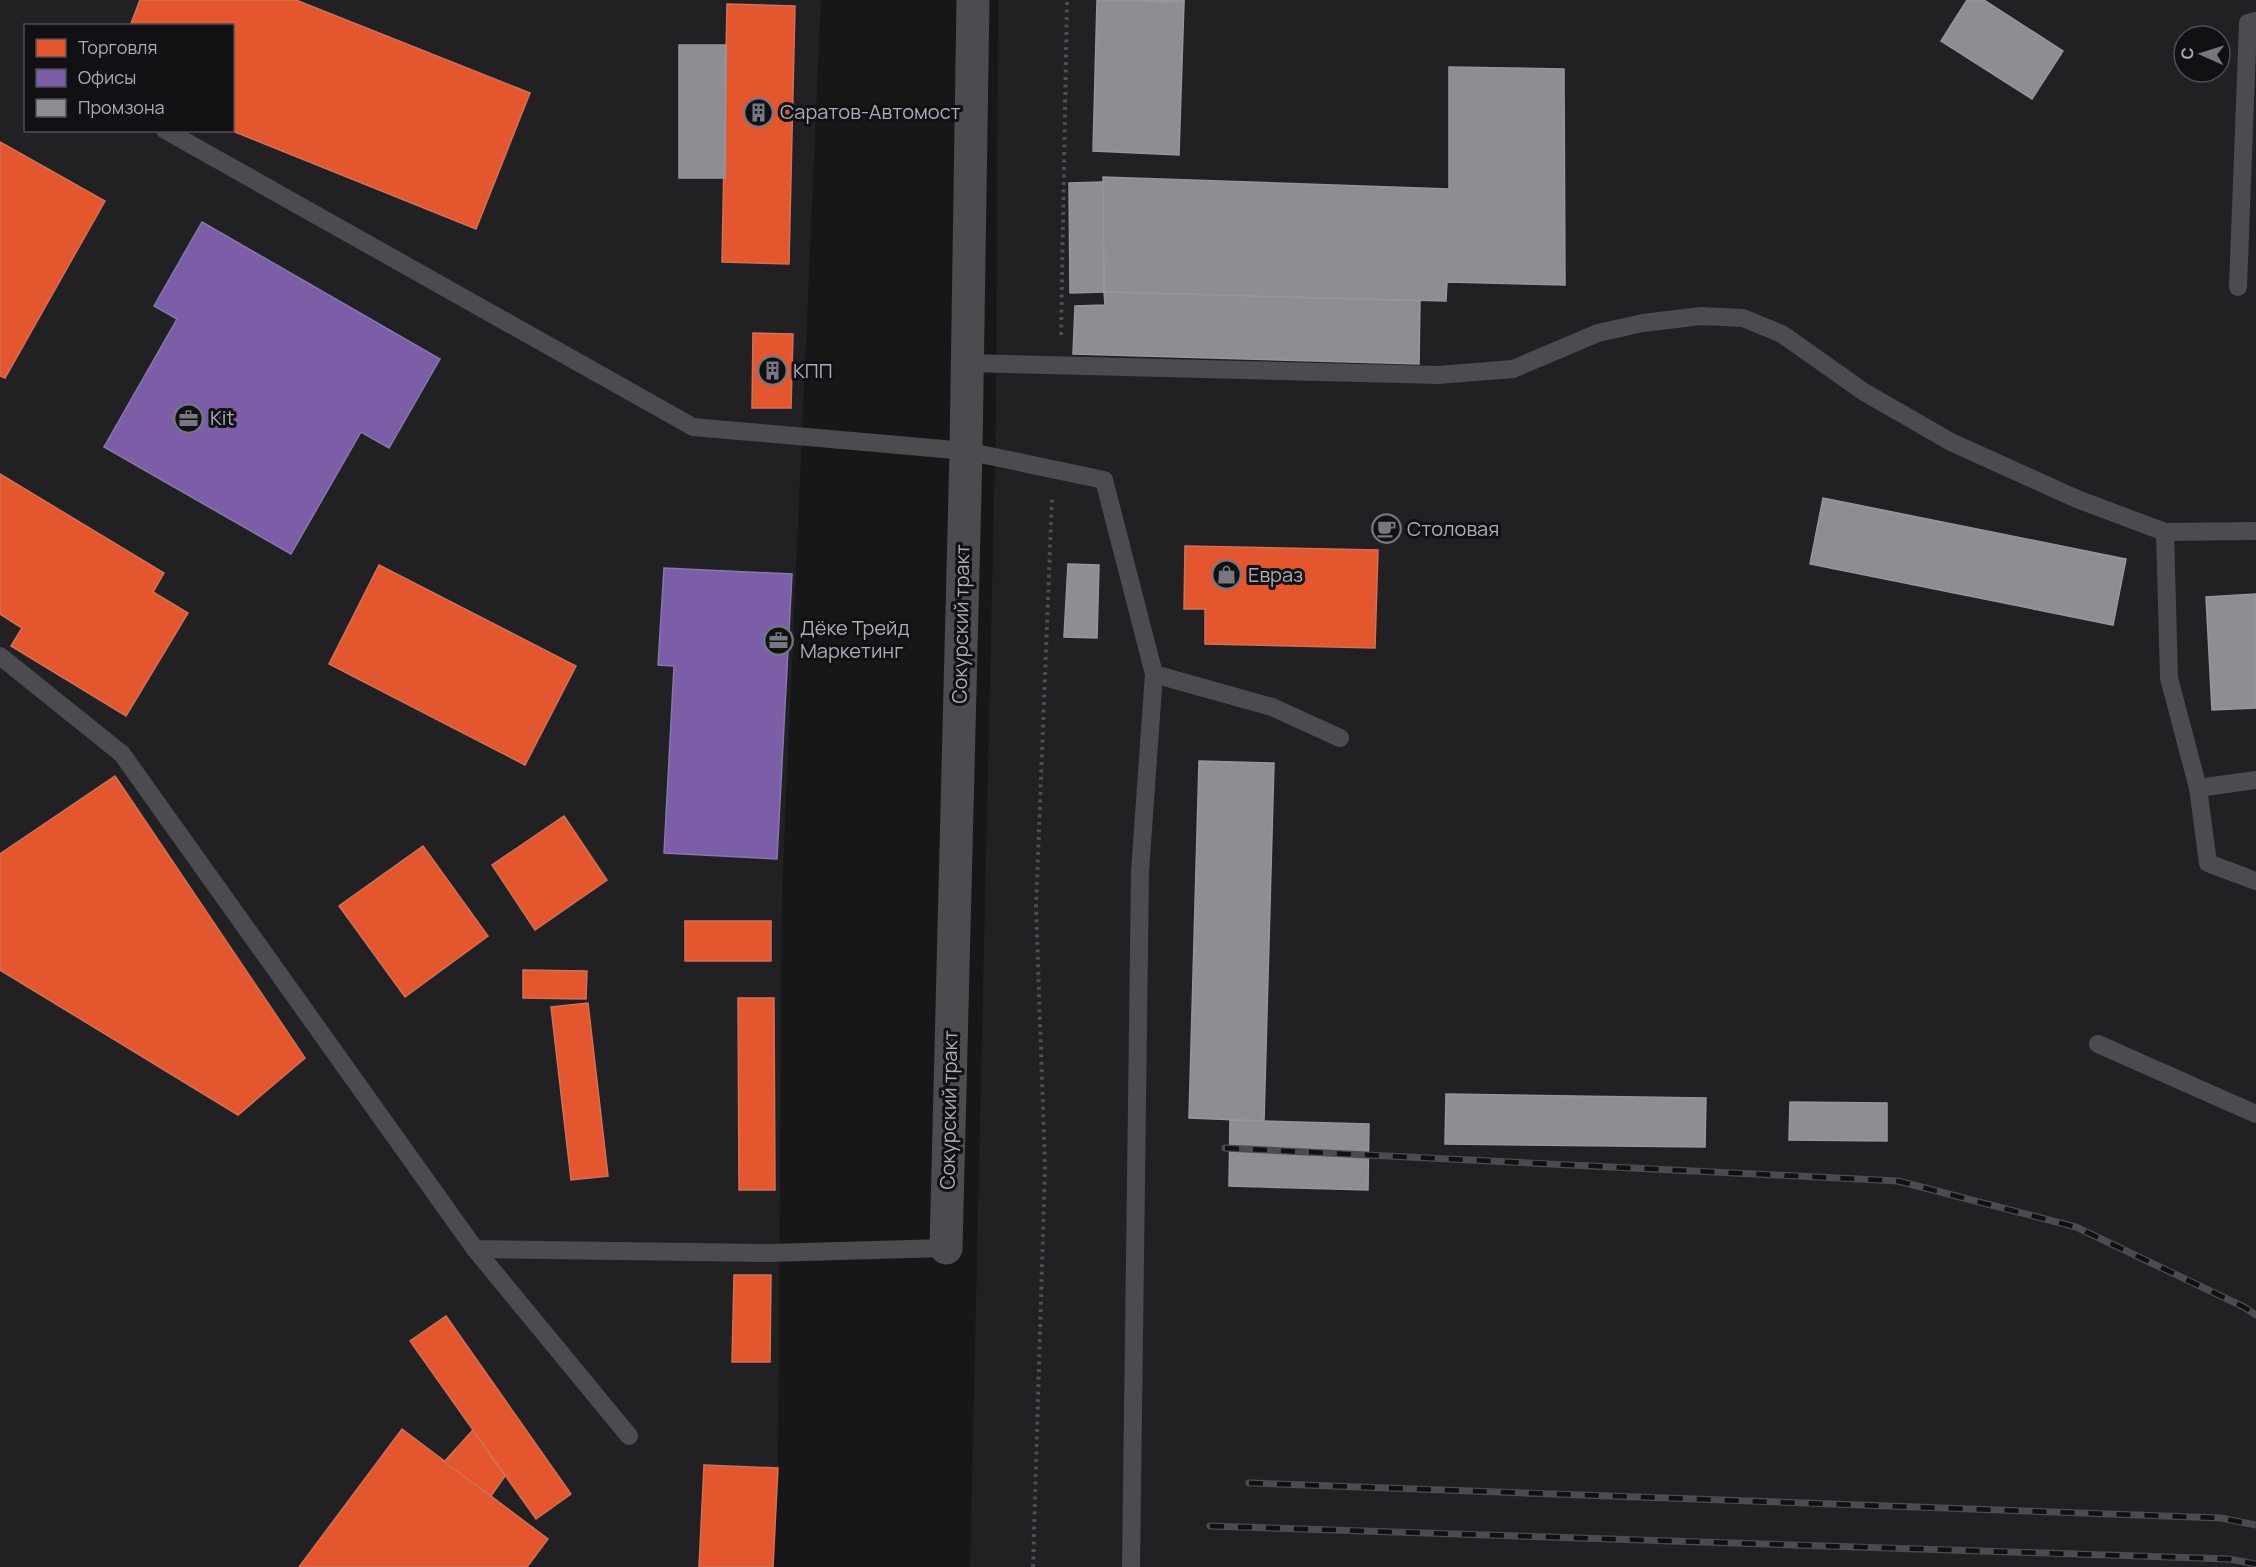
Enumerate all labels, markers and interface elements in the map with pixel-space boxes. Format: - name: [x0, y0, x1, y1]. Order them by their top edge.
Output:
- legend: [24, 24, 234, 132]
- north arrow: [2172, 24, 2232, 84]
- text: Торговля: [78, 35, 157, 59]
- text: С: [2176, 47, 2198, 60]
- text: Офисы: [78, 65, 136, 89]
- text: Промзона: [78, 95, 165, 119]
- building icon: Саратов-Автомост: [743, 96, 775, 128]
- place label: Саратов-Автомост: [780, 98, 961, 125]
- building icon: КПП: [756, 355, 788, 387]
- place label: КПП: [793, 357, 833, 384]
- office icon: Kit: [173, 402, 205, 434]
- place label: Kit: [210, 404, 235, 431]
- cafe icon: Cтоловая: [1370, 513, 1402, 545]
- place label: Cтоловая: [1407, 515, 1499, 542]
- street label: Сокурский тракт: [946, 544, 975, 704]
- shop icon: Евраз: [1211, 559, 1243, 591]
- place label: Евраз: [1248, 561, 1303, 588]
- place label: Дёке Трейд Маркетинг: [800, 614, 909, 664]
- office icon: Дёке Трейд Маркетинг: [763, 624, 795, 656]
- street label: Сокурский тракт: [934, 1030, 963, 1190]

